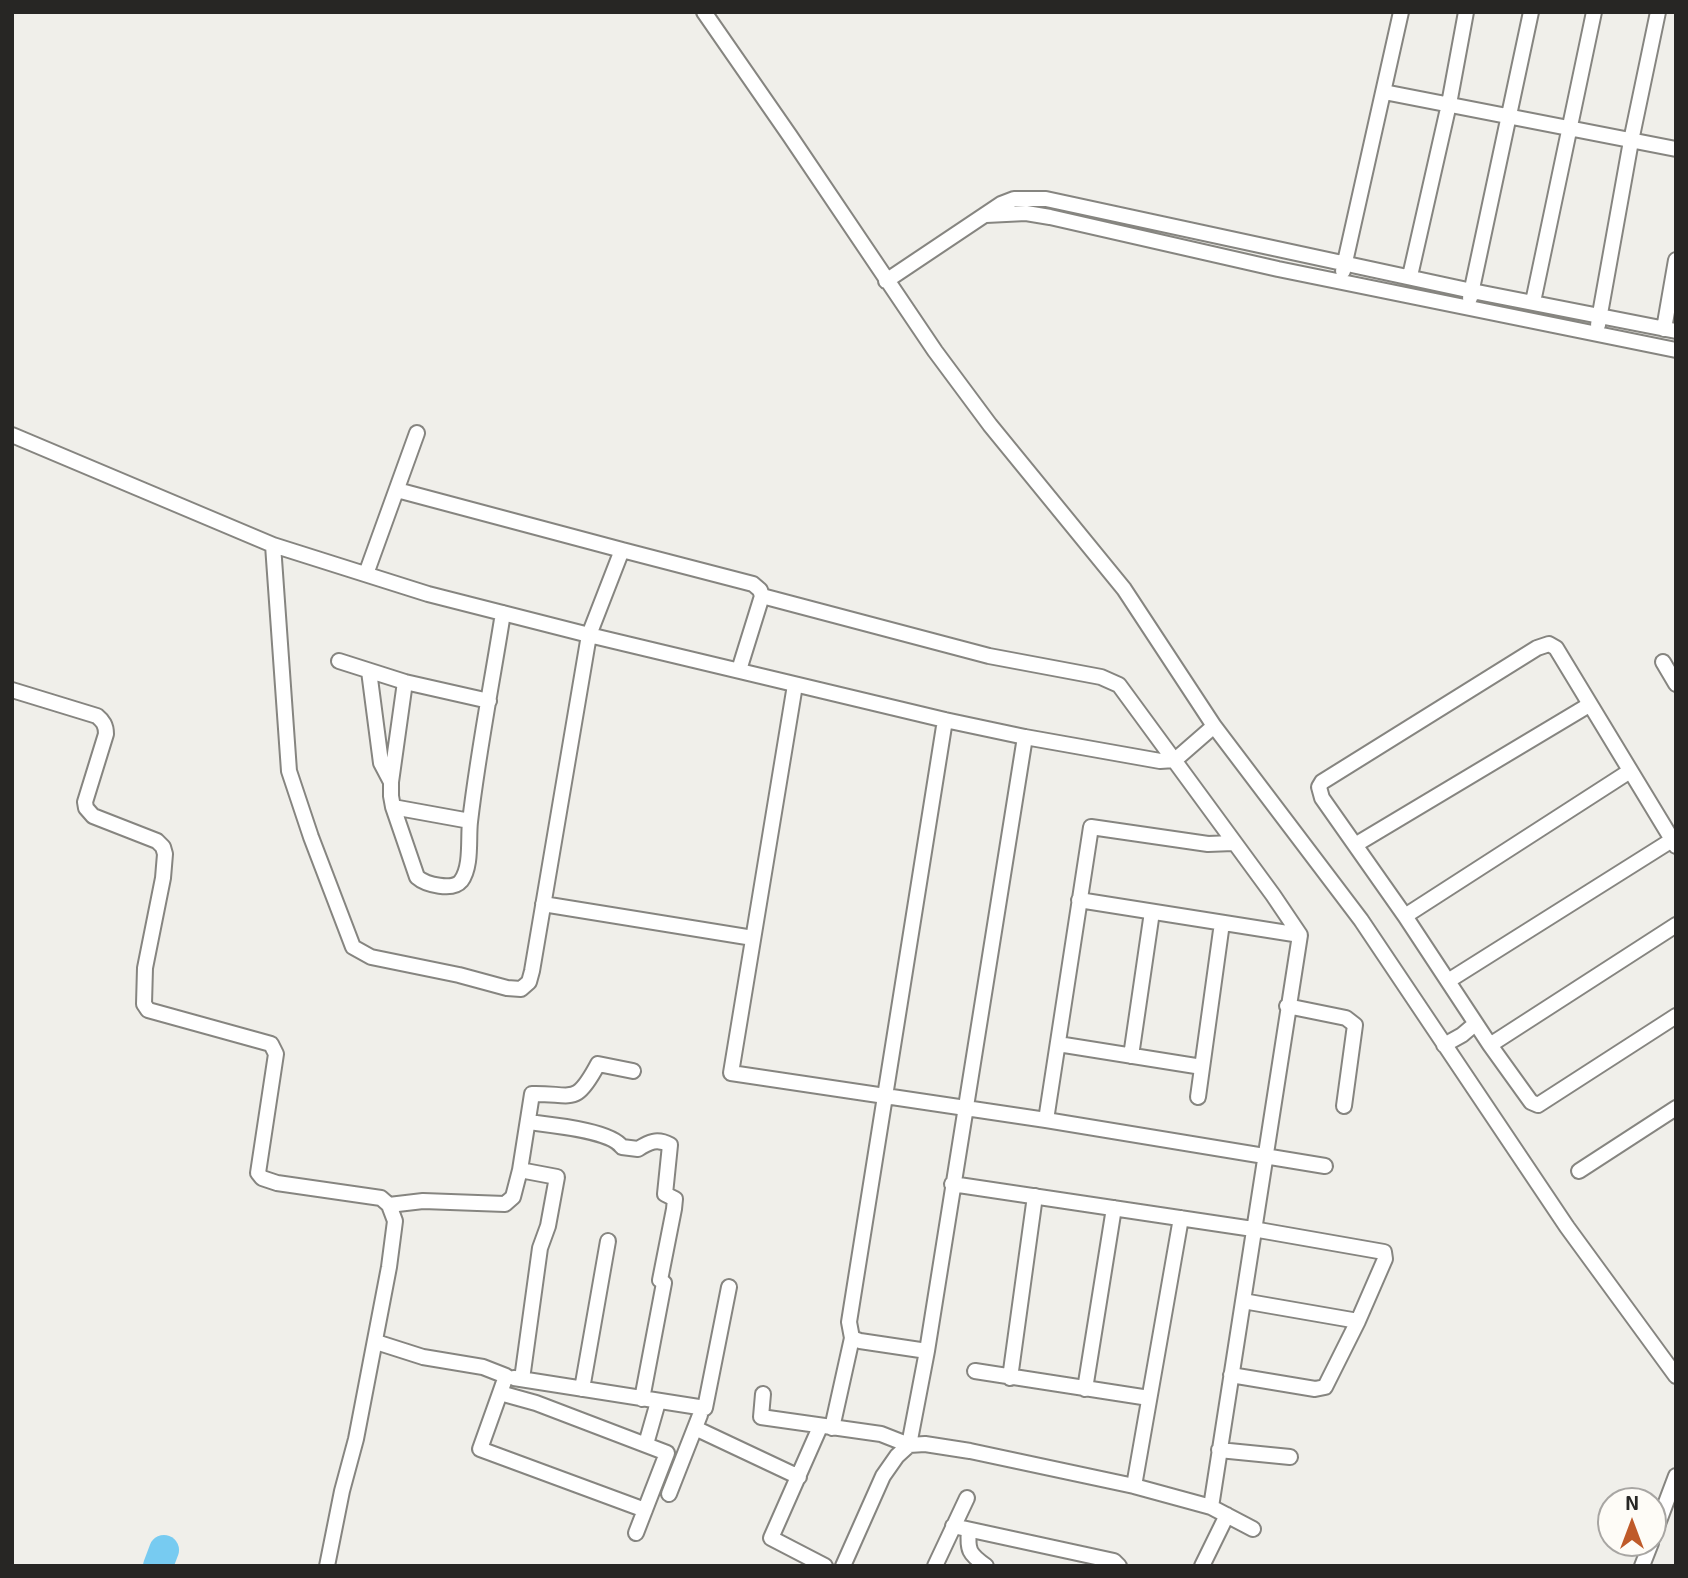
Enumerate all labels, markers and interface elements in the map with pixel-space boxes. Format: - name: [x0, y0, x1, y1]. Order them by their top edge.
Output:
- north arrow: [1597, 1487, 1667, 1557]
- text: N: [1625, 1491, 1639, 1514]

